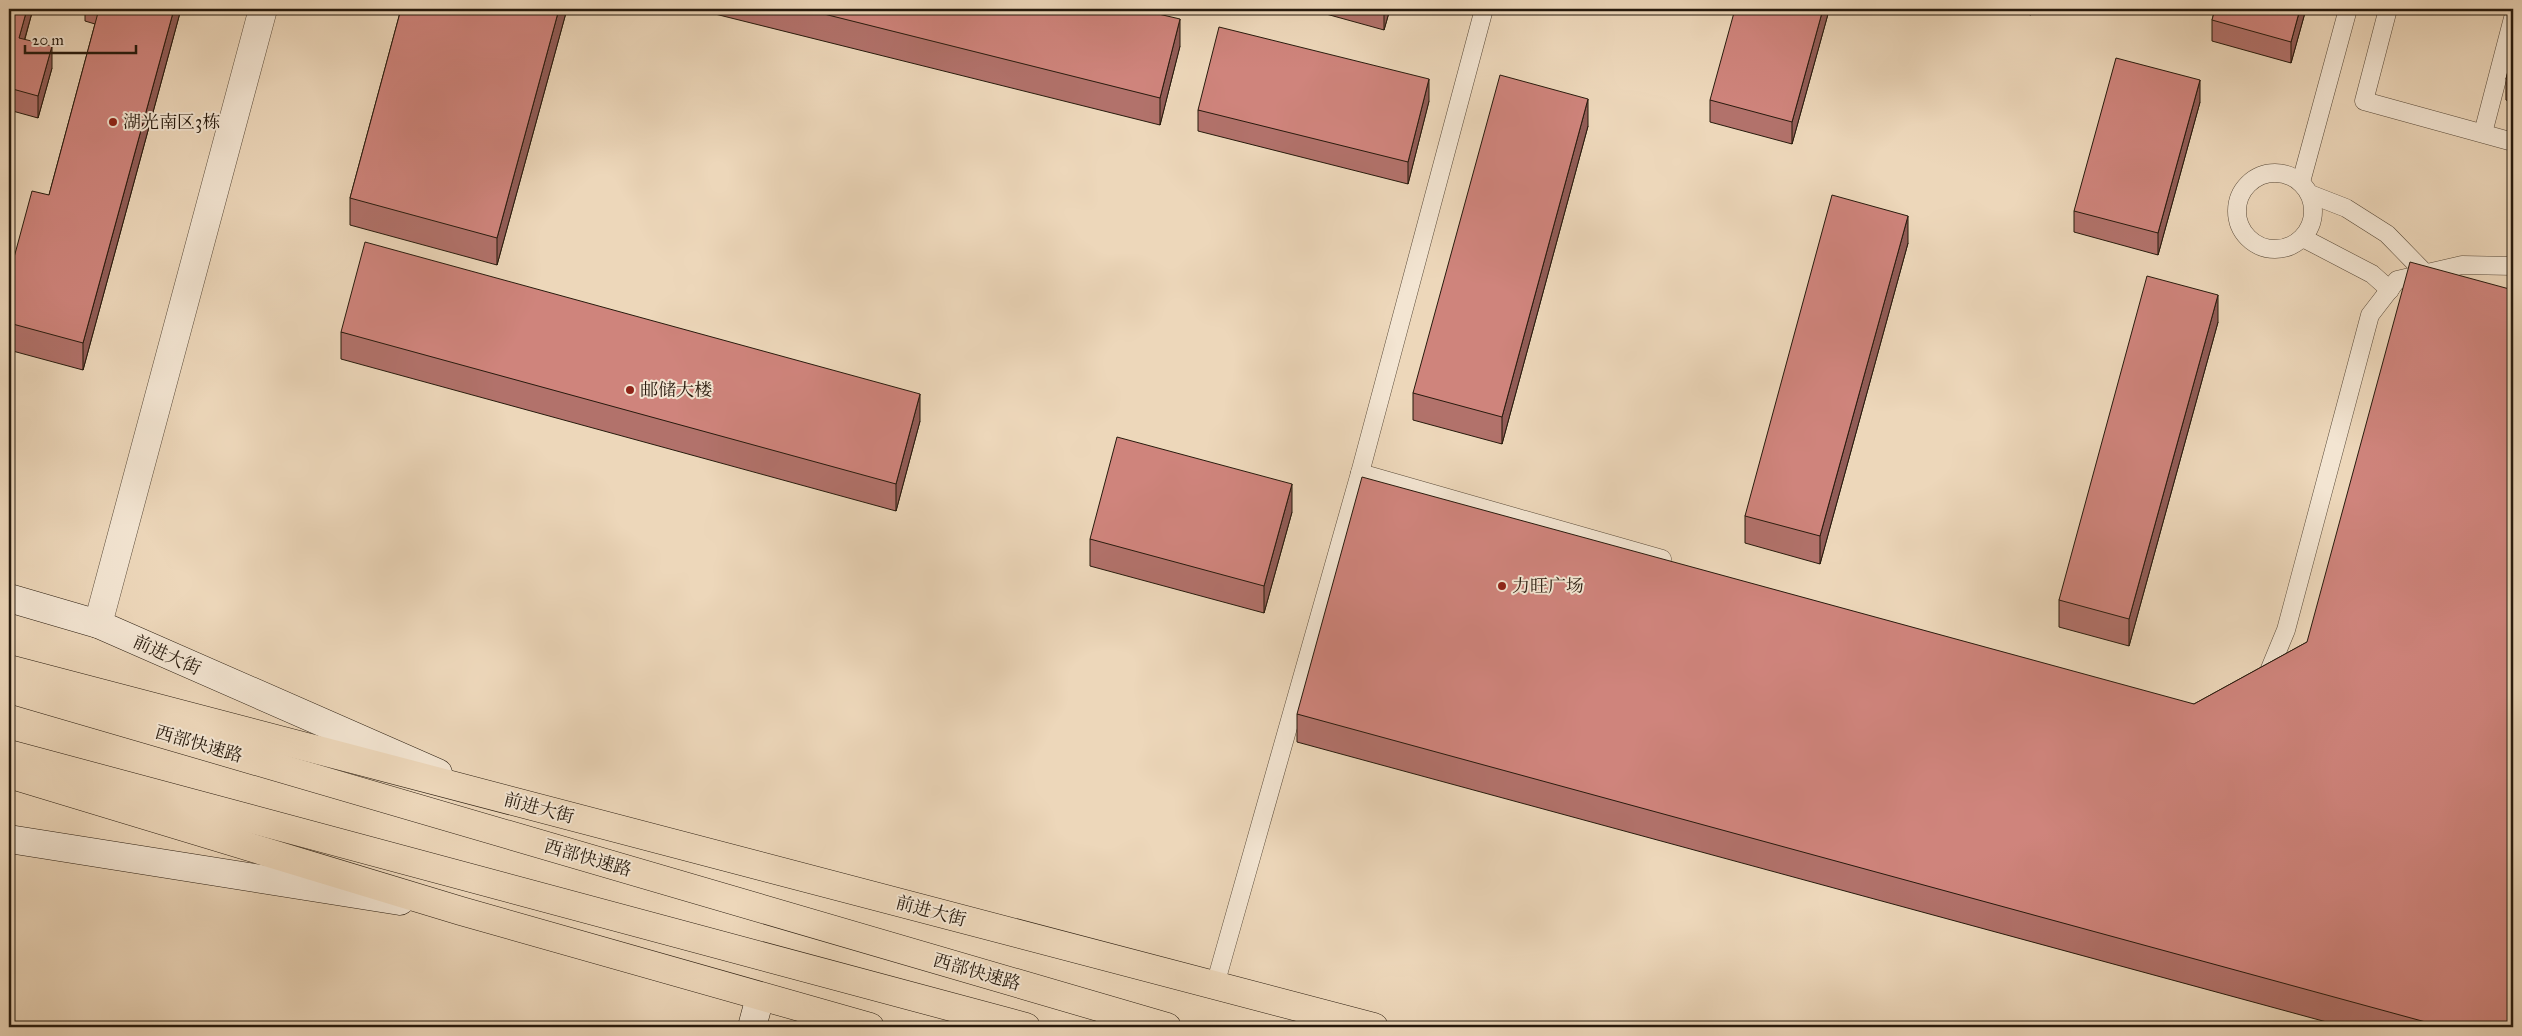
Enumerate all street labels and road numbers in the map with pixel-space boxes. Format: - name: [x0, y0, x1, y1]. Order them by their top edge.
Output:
- street label: 前进大街: [130, 630, 204, 680]
- street label: 西部快速路: [153, 721, 245, 767]
- street label: 前进大街: [501, 788, 577, 828]
- street label: 西部快速路: [542, 835, 634, 881]
- street label: 前进大街: [893, 891, 969, 931]
- street label: 西部快速路: [931, 949, 1023, 995]

